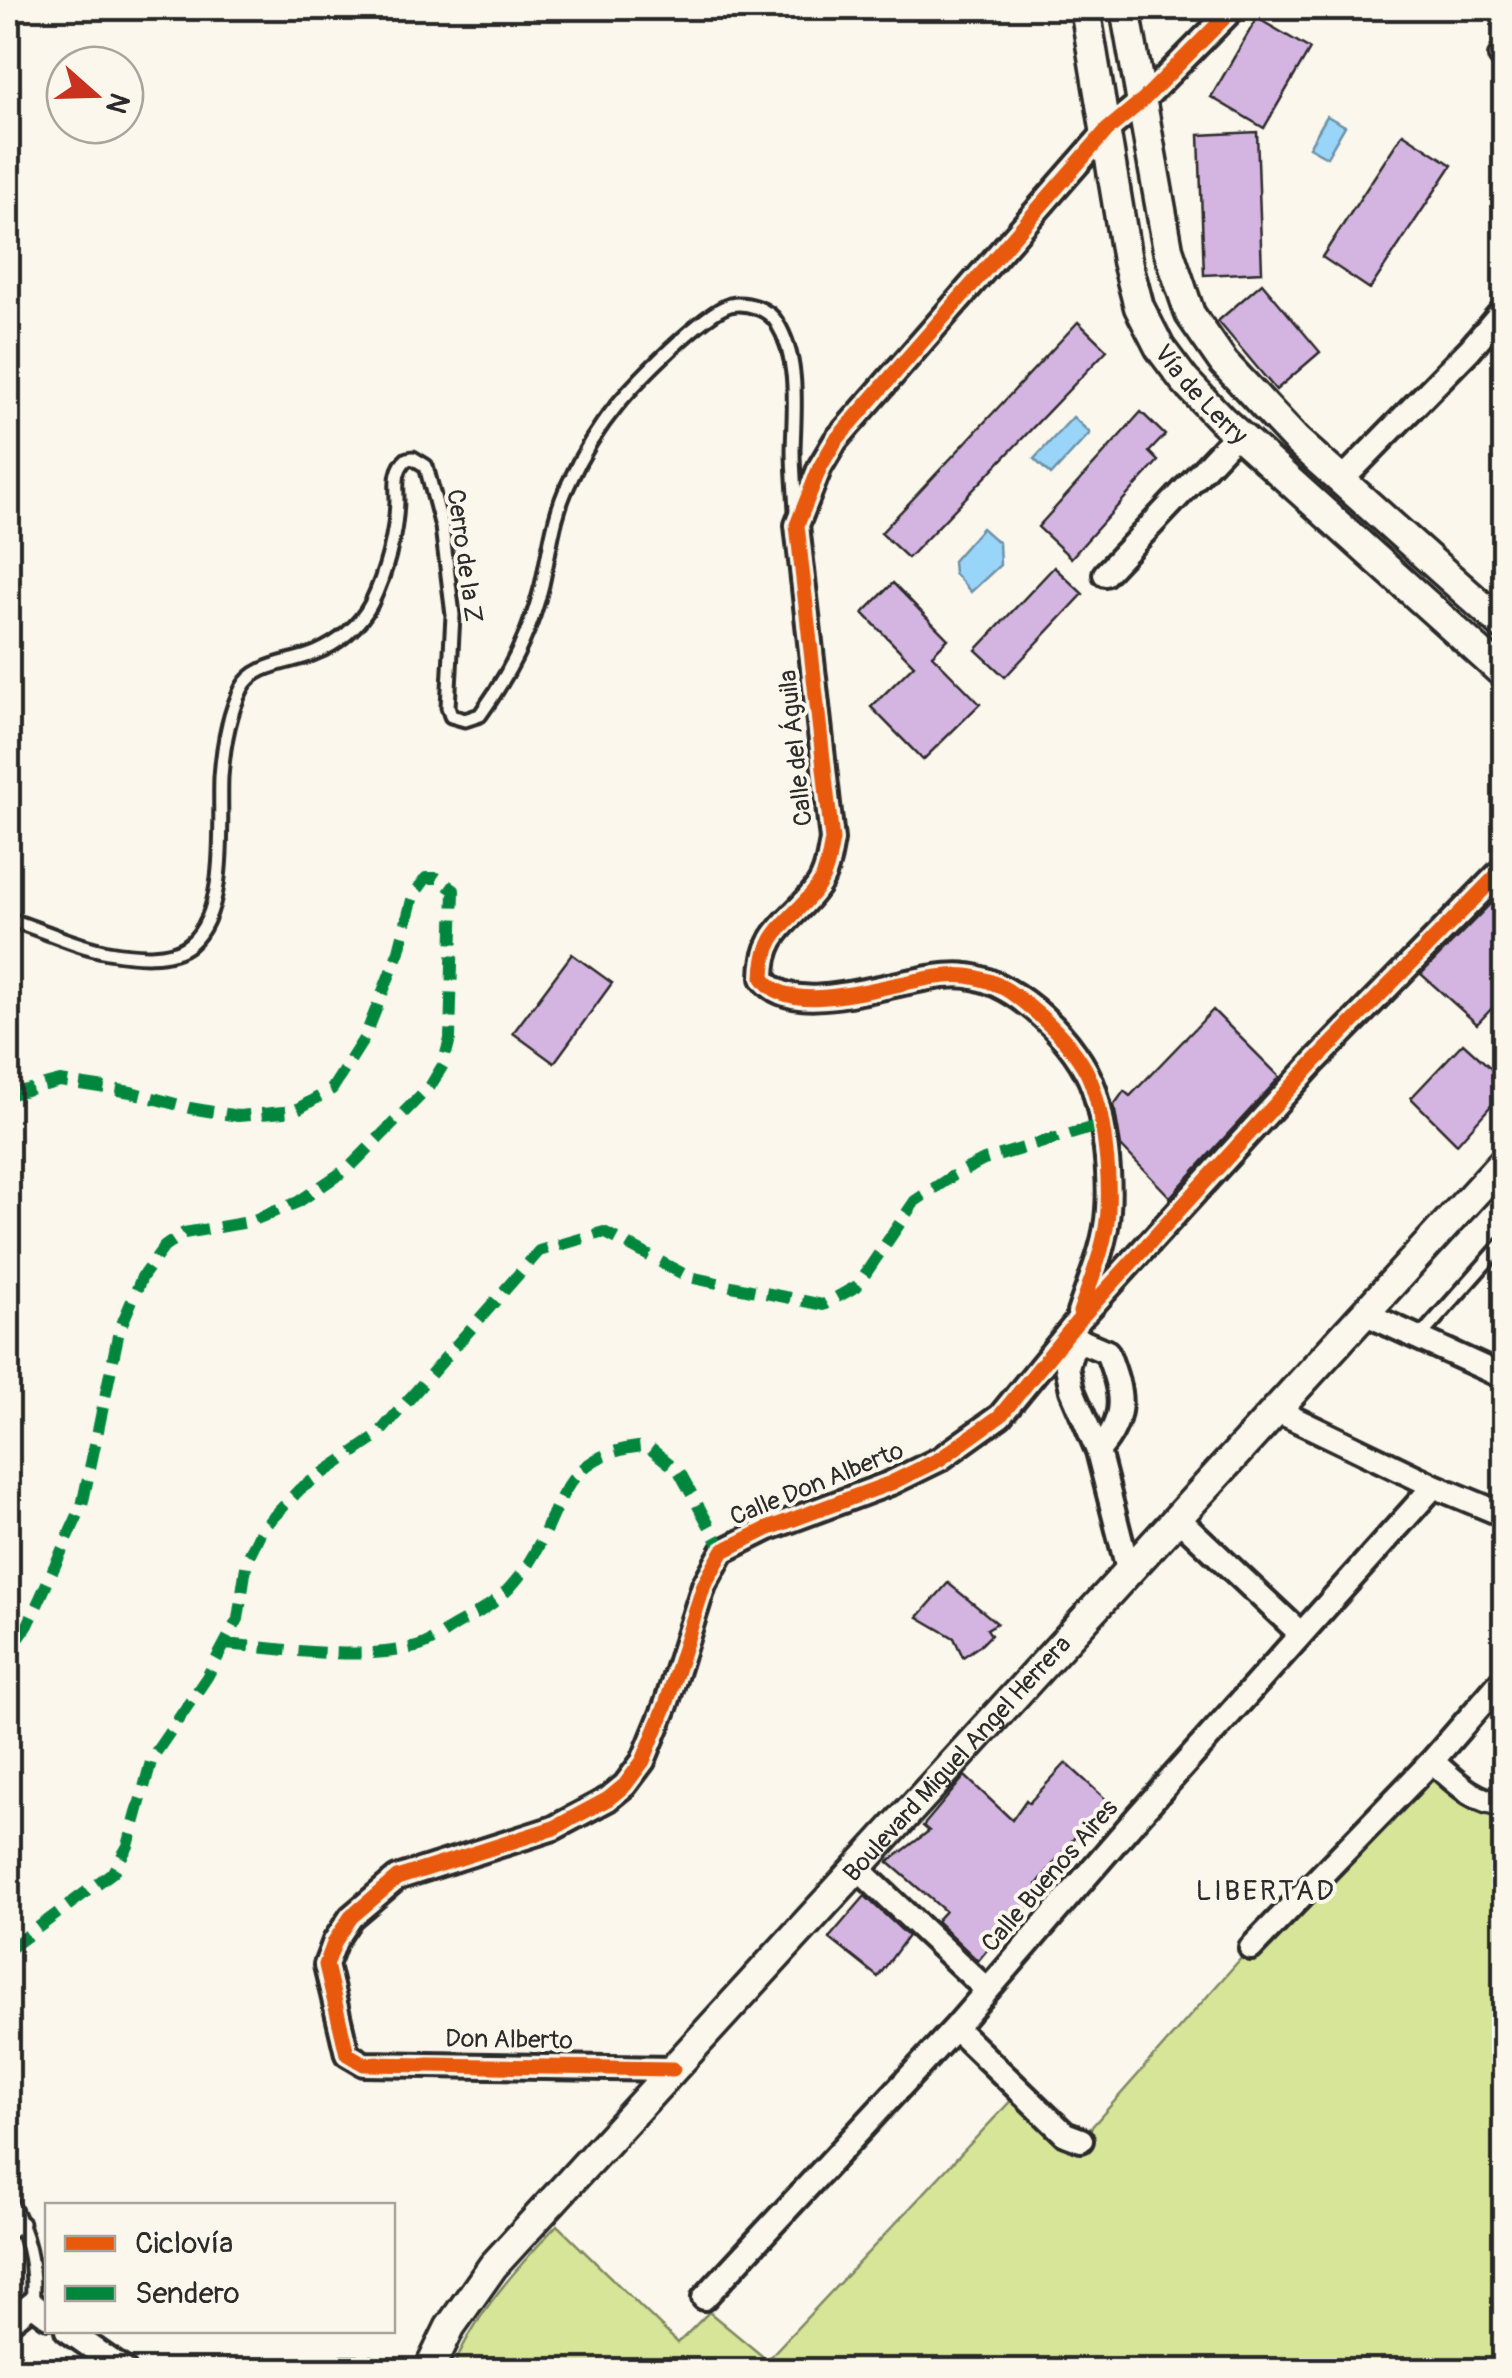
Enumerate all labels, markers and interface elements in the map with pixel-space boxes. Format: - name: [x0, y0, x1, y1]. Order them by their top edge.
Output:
- north arrow: [45, 45, 145, 145]
- text: N: [97, 88, 137, 118]
- street label: Vía de Lerry: [1147, 339, 1254, 451]
- street label: Cerro de la Z: [439, 487, 489, 625]
- street label: Calle del Águila: [771, 668, 820, 828]
- street label: Calle Don Alberto: [726, 1435, 908, 1533]
- street label: Boulevard Miguel Angel Herrera: [837, 1629, 1078, 1888]
- street label: Calle Buenos Aires: [975, 1793, 1125, 1959]
- district label: LIBERTAD: [1196, 1874, 1336, 1909]
- street label: Don Alberto: [445, 2023, 573, 2057]
- legend: [45, 2203, 395, 2333]
- text: Ciclovía: [135, 2225, 233, 2262]
- text: Sendero: [135, 2275, 240, 2312]

